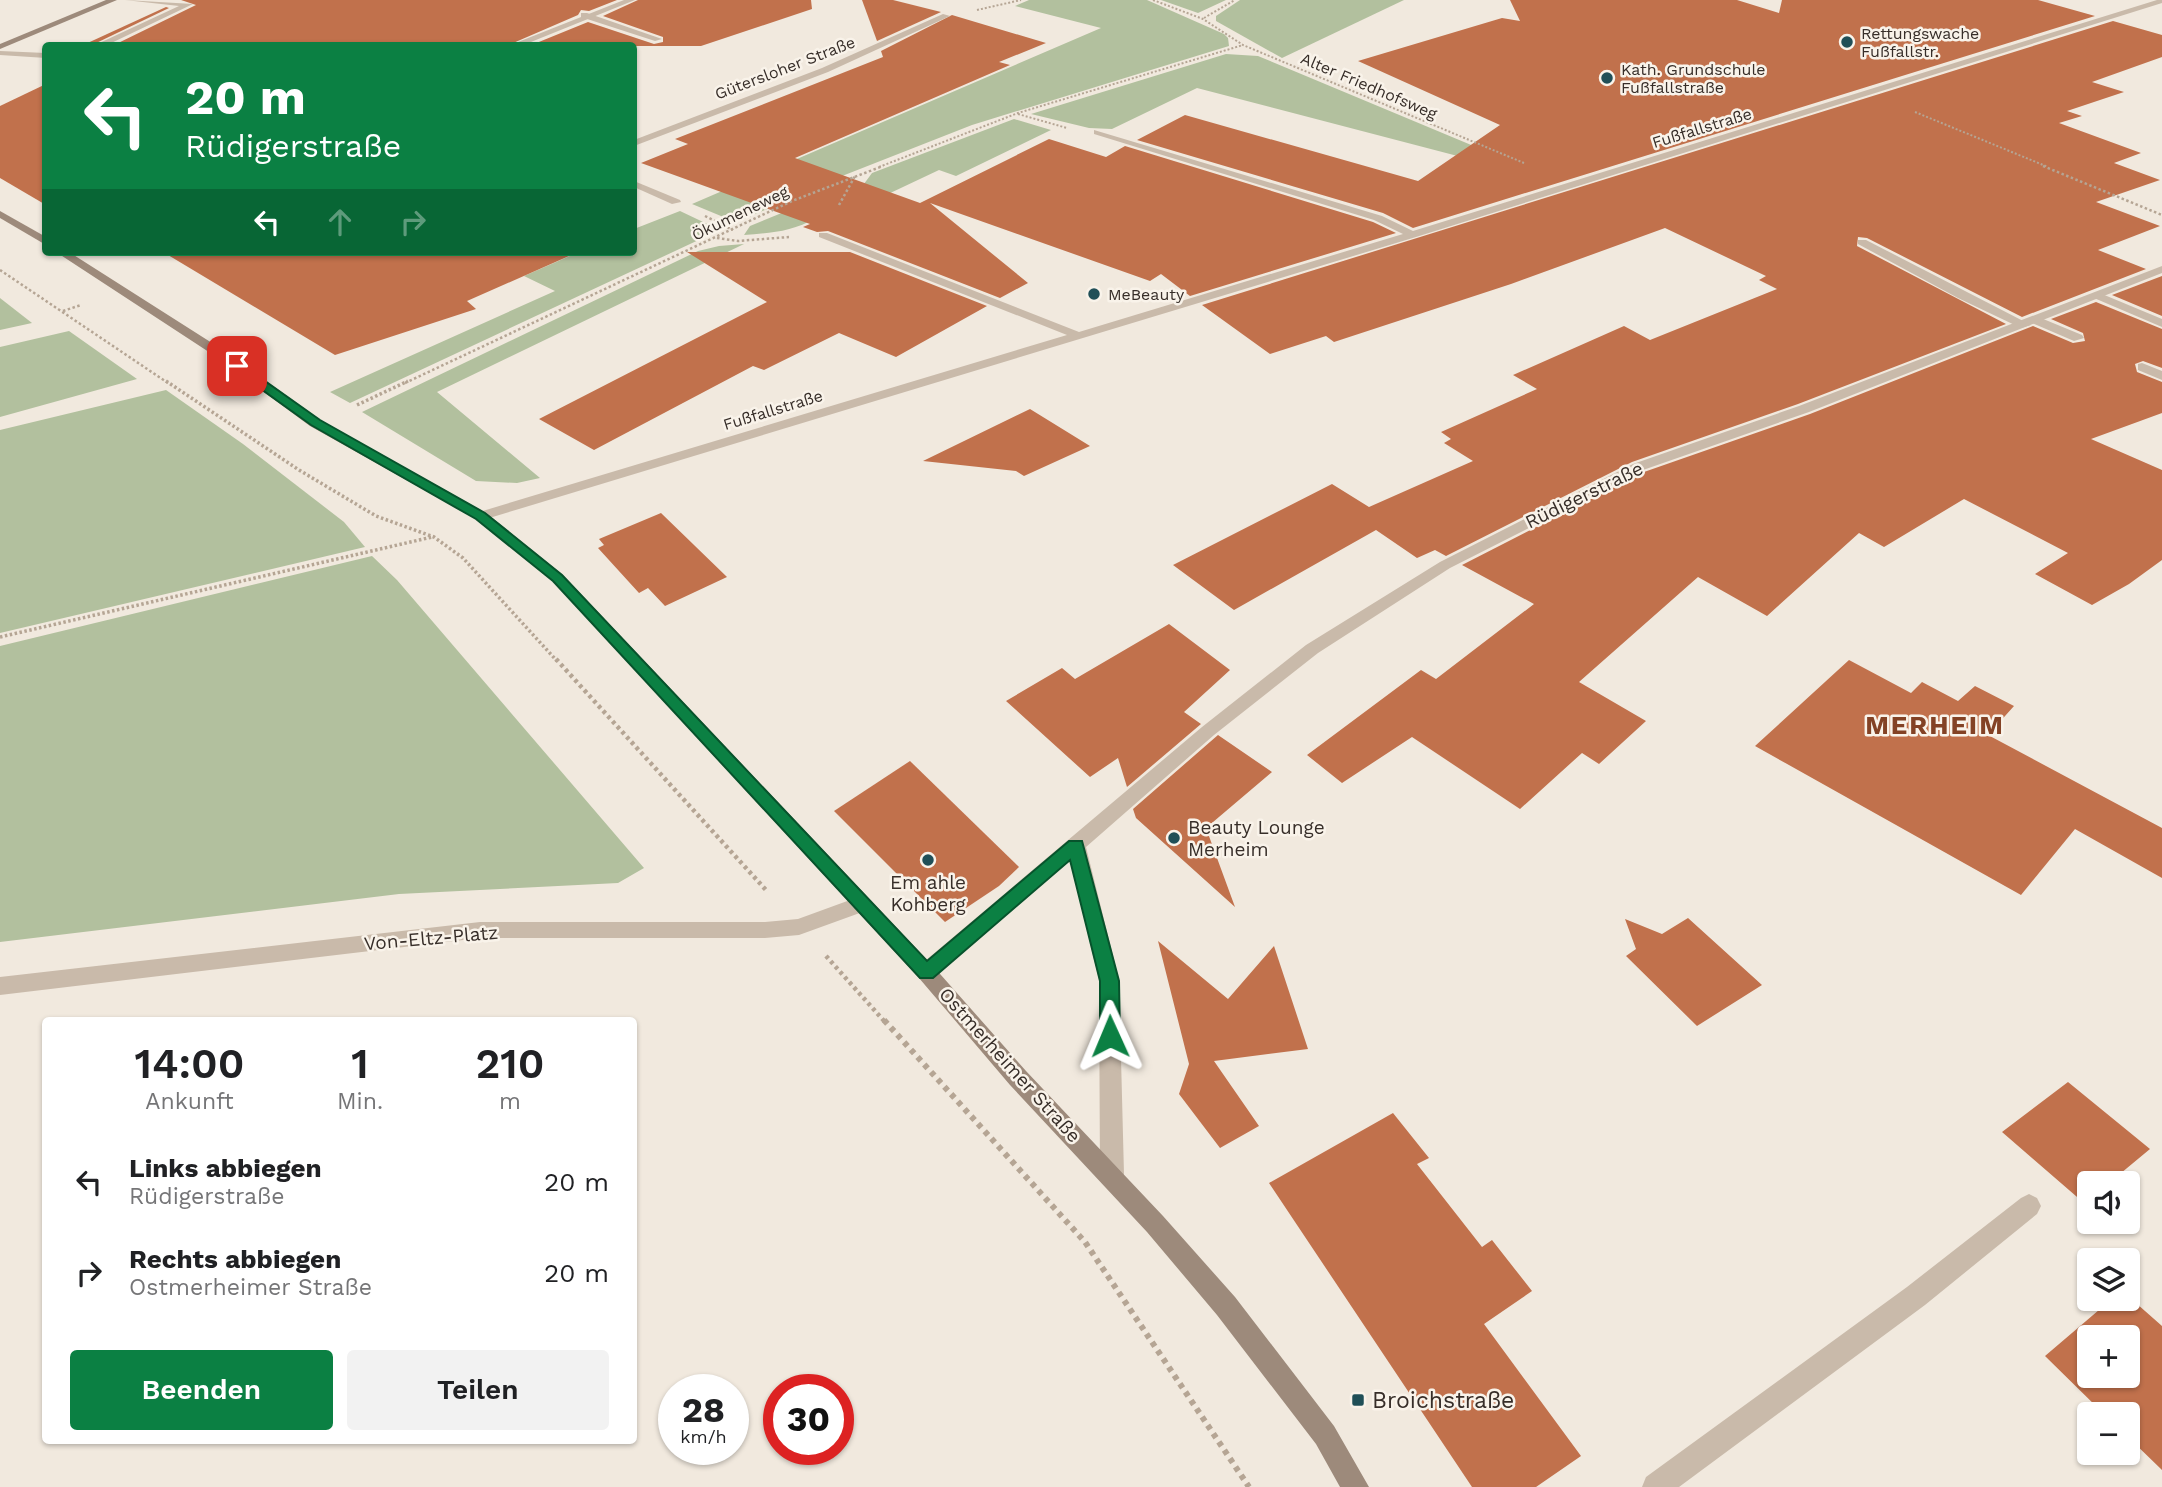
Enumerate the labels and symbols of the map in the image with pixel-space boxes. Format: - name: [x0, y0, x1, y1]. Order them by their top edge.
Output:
- place label: Rettungswache Fußfallstr.: [1861, 24, 1979, 61]
- street label: Gütersloher Straße: [712, 32, 858, 104]
- marker: Rettungswache Fußfallstr.: [1839, 34, 1855, 50]
- street label: Alter Friedhofsweg: [1298, 49, 1440, 124]
- place label: Kath. Grundschule Fußfallstraße: [1621, 60, 1766, 97]
- marker: Kath. Grundschule Fußfallstraße: [1599, 70, 1615, 86]
- street label: Fußfallstraße: [1650, 104, 1754, 152]
- street label: Ökumeneweg: [689, 181, 792, 245]
- place label: MeBeauty: [1108, 285, 1185, 304]
- marker: MeBeauty: [1086, 286, 1102, 302]
- pin: [207, 336, 267, 396]
- street label: Fußfallstraße: [721, 386, 825, 434]
- street label: Rüdigerstraße: [1521, 457, 1647, 533]
- district label: MERHEIM: [1865, 710, 2005, 740]
- place label: Beauty Lounge Merheim: [1188, 816, 1325, 861]
- marker: Beauty Lounge Merheim: [1166, 830, 1182, 846]
- marker: Em ahle Kohberg: [920, 852, 936, 868]
- place label: Em ahle Kohberg: [890, 871, 966, 916]
- street label: Von-Eltz-Platz: [363, 921, 499, 955]
- street label: Ostmerheimer Straße: [934, 983, 1086, 1147]
- position arrow: [1073, 999, 1147, 1073]
- speed limit sign: 30: [763, 1374, 854, 1465]
- place label: Broichstraße: [1372, 1387, 1514, 1414]
- marker: Broichstraße: [1350, 1392, 1366, 1408]

